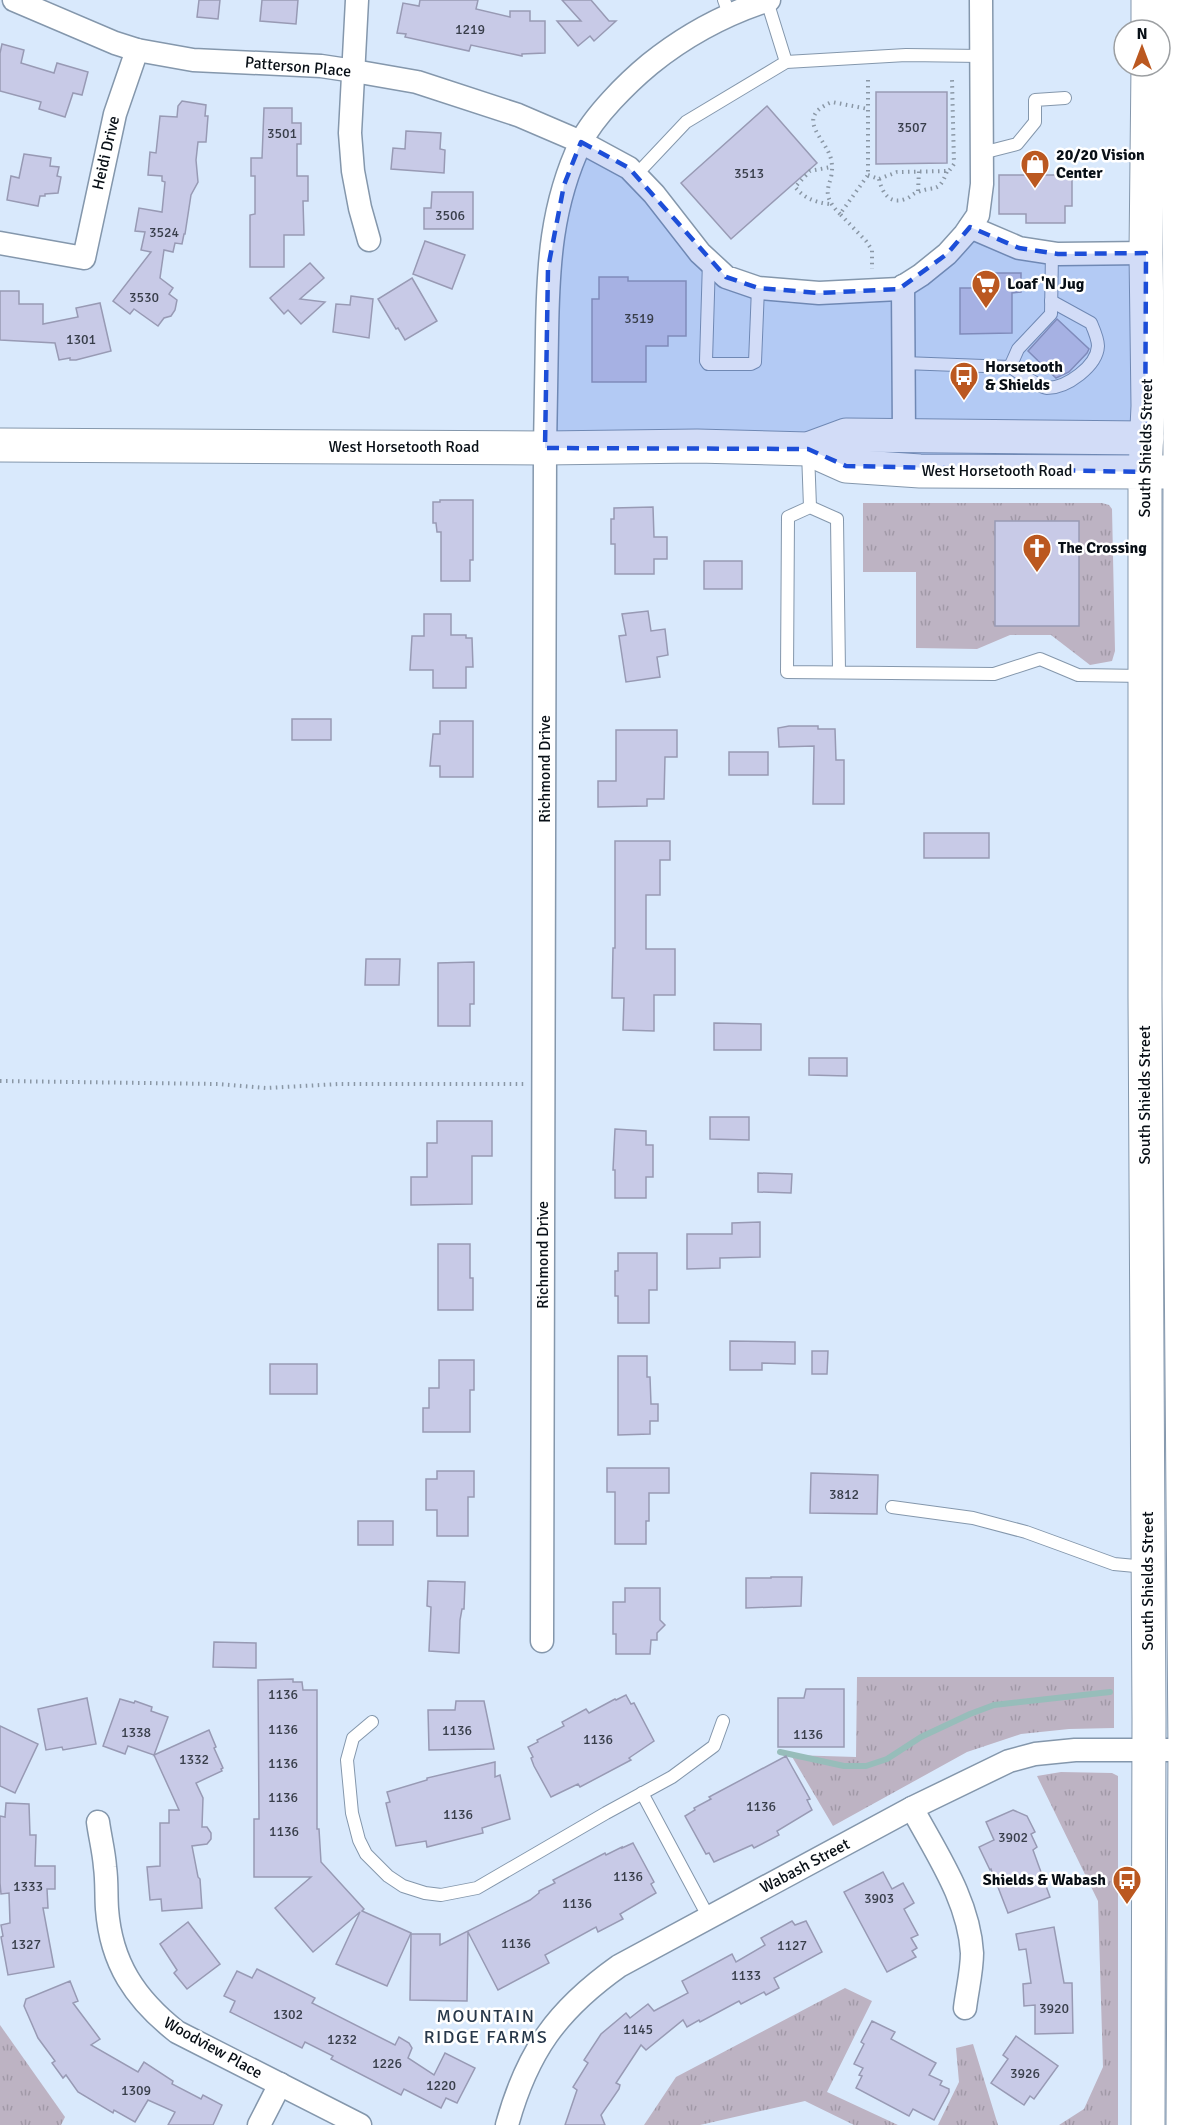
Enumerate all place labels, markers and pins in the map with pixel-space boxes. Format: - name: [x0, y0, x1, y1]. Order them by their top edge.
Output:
- place label: 20/20 Vision Center: [1056, 145, 1145, 183]
- shop icon: 20/20 Vision Center: [1019, 148, 1051, 190]
- supermarket icon: Loaf 'N Jug: [970, 268, 1002, 310]
- place label: Loaf 'N Jug: [1007, 274, 1085, 294]
- place label: Horsetooth & Shields: [985, 357, 1063, 395]
- bus stop icon: Horsetooth & Shields: [948, 360, 980, 402]
- church icon: The Crossing: [1021, 532, 1053, 574]
- place label: The Crossing: [1058, 538, 1147, 558]
- bus stop icon: Shields & Wabash: [1111, 1864, 1143, 1906]
- place label: Shields & Wabash: [983, 1870, 1106, 1890]

